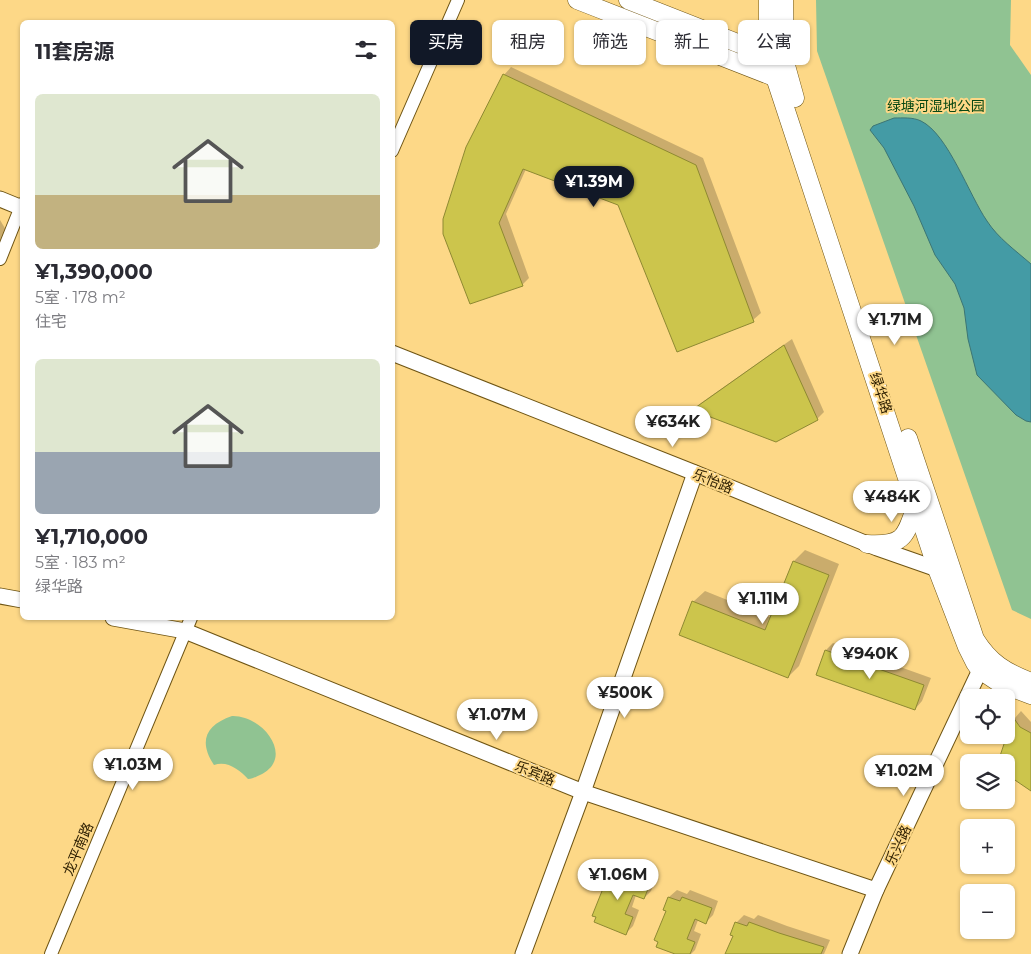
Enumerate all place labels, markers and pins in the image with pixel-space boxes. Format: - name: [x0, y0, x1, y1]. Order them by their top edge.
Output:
- pin: ¥1.39M: [553, 166, 635, 208]
- pin: ¥1.71M: [854, 304, 936, 346]
- pin: ¥634K: [638, 406, 708, 448]
- pin: ¥484K: [857, 480, 927, 523]
- pin: ¥1.11M: [722, 582, 804, 625]
- pin: ¥940K: [835, 638, 905, 680]
- pin: ¥500K: [590, 676, 660, 719]
- pin: ¥1.07M: [456, 698, 538, 741]
- pin: ¥1.03M: [92, 748, 174, 791]
- pin: ¥1.02M: [863, 754, 945, 797]
- pin: ¥1.06M: [577, 858, 659, 901]

